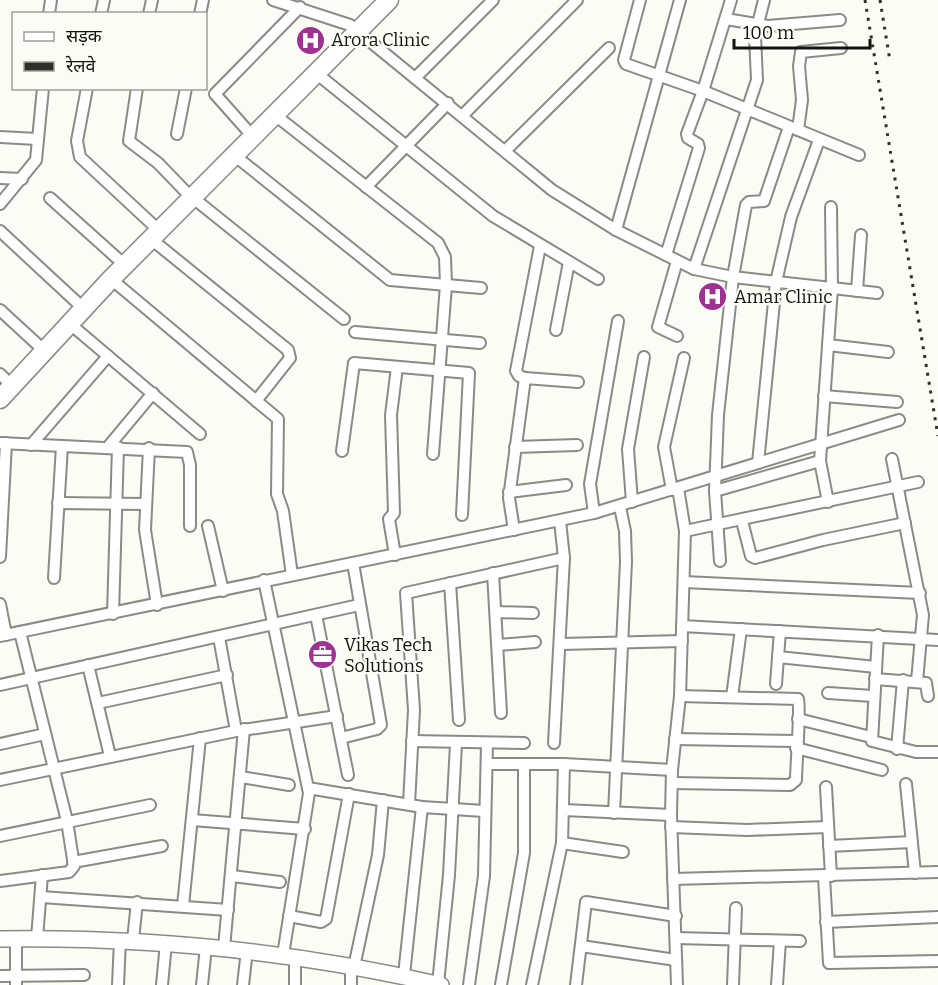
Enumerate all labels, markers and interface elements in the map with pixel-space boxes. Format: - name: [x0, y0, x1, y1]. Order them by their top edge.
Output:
- legend: [12, 12, 207, 90]
- scale bar: [734, 12, 870, 50]
- text: 100 m: [743, 22, 794, 44]
- hospital icon: Arora Clinic: [294, 24, 326, 56]
- text: सड़क: [66, 25, 103, 47]
- place label: Arora Clinic: [331, 29, 430, 51]
- text: रेलवे: [65, 55, 97, 77]
- hospital icon: Amar Clinic: [697, 281, 729, 313]
- place label: Amar Clinic: [734, 286, 833, 308]
- place label: Vikas Tech Solutions: [344, 634, 432, 677]
- office icon: Vikas Tech Solutions: [307, 639, 339, 671]

